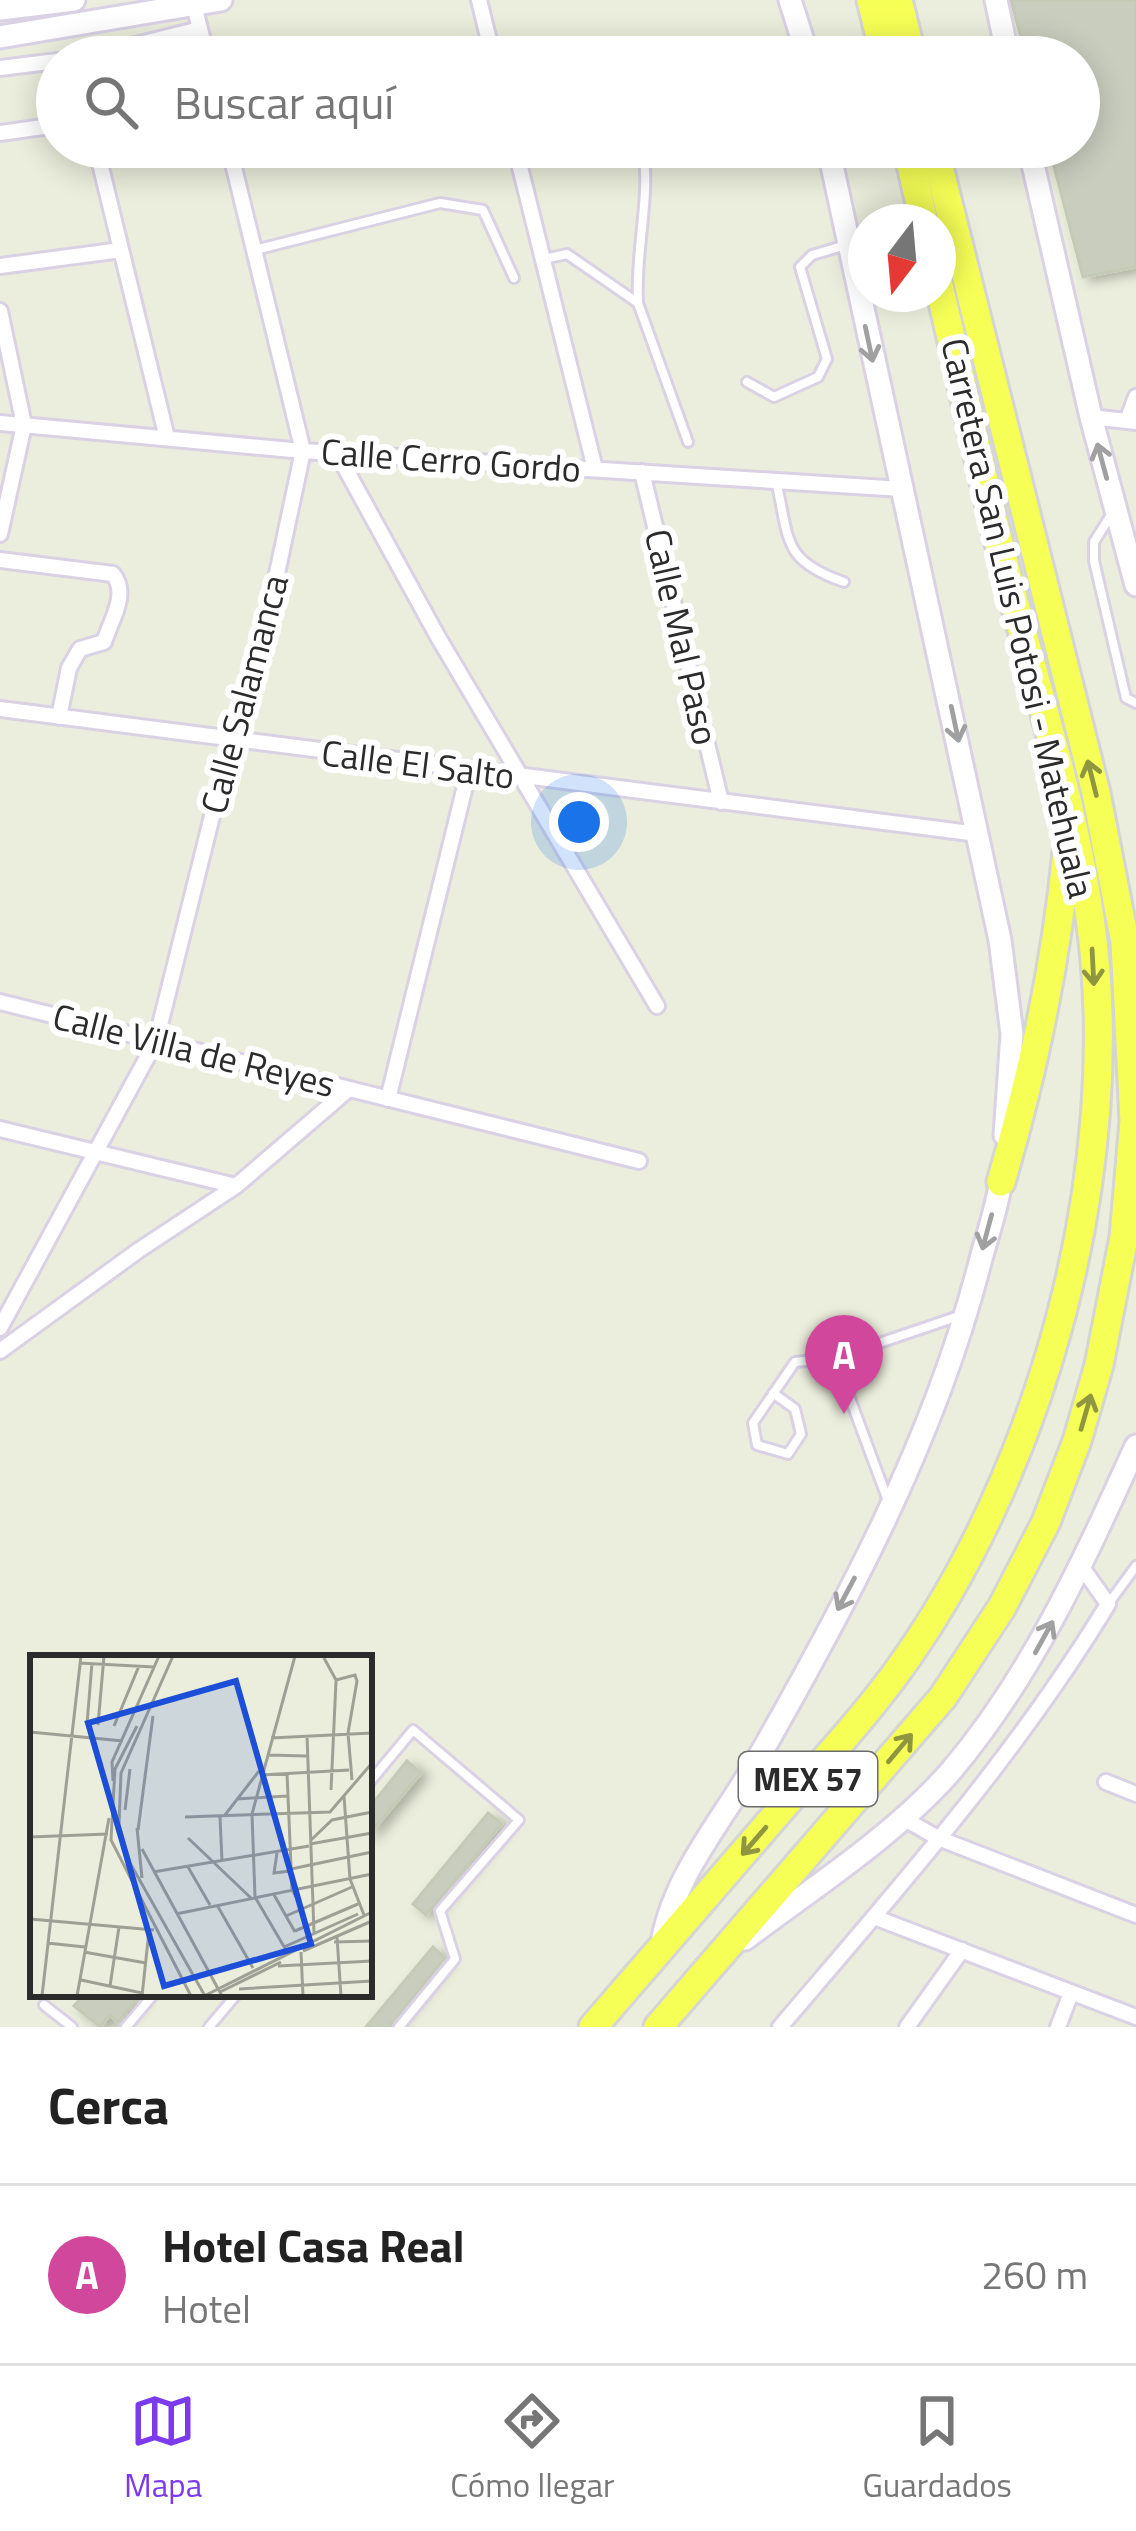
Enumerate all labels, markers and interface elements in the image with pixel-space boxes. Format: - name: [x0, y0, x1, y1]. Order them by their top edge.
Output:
- search box: [36, 36, 1100, 168]
- text: Buscar aquí: [174, 68, 394, 136]
- icon: search: [78, 69, 144, 135]
- north arrow: [848, 204, 956, 312]
- one-way arrow: [859, 323, 881, 362]
- street label: Carretera San Luis Potosi - Matehuala: [927, 333, 1110, 903]
- street label: Calle Cerro Gordo: [319, 423, 583, 496]
- one-way arrow: [1090, 443, 1112, 481]
- street label: Calle Mal Paso: [631, 524, 734, 750]
- street label: Calle Salamanca: [185, 568, 302, 820]
- one-way arrow: [944, 705, 967, 743]
- street label: Calle El Salto: [318, 724, 518, 803]
- one-way arrow: [1080, 760, 1103, 798]
- your location: [549, 792, 609, 852]
- one-way arrow: [1082, 947, 1105, 986]
- street label: Calle Villa de Reyes: [47, 988, 341, 1111]
- one-way arrow: [975, 1213, 997, 1251]
- pin: A: [805, 1315, 883, 1414]
- one-way arrow: [1076, 1394, 1098, 1432]
- one-way arrow: [834, 1576, 857, 1611]
- one-way arrow: [1033, 1620, 1056, 1655]
- inset map: [30, 1655, 372, 1997]
- one-way arrow: [885, 1733, 913, 1764]
- road number: MEX 57: [739, 1752, 877, 1806]
- one-way arrow: [741, 1825, 768, 1856]
- text: Cerca: [48, 2066, 169, 2144]
- text: Hotel Casa Real: [162, 2211, 465, 2279]
- text: A: [75, 2245, 99, 2304]
- text: 260 m: [981, 2245, 1088, 2304]
- text: Hotel: [162, 2279, 251, 2338]
- tab: Mapa: [124, 2388, 202, 2510]
- tab: Cómo llegar: [450, 2388, 614, 2510]
- tab: Guardados: [862, 2388, 1012, 2510]

